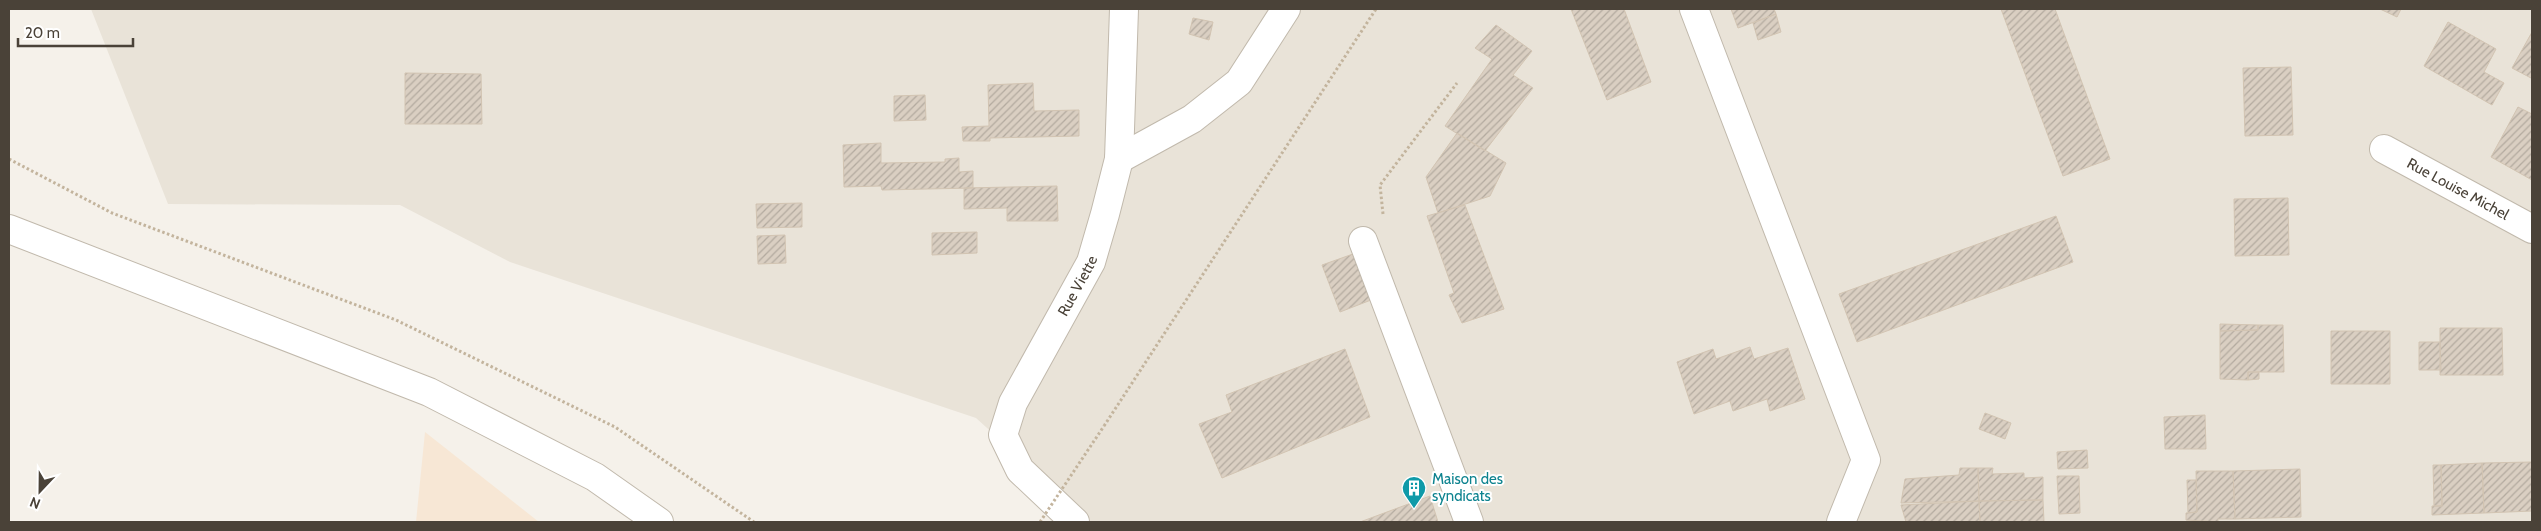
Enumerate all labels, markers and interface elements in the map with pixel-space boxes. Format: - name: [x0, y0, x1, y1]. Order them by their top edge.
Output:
- scale bar: [18, 15, 132, 47]
- text: 20 m: [25, 24, 60, 42]
- street label: Rue Louise Michel: [2404, 154, 2512, 224]
- street label: Rue Viette: [1054, 254, 1101, 319]
- north arrow: [15, 466, 65, 516]
- place label: Maison des syndicats: [1432, 470, 1503, 505]
- building icon: Maison des syndicats: [1401, 475, 1427, 509]
- text: N: [27, 493, 43, 513]

